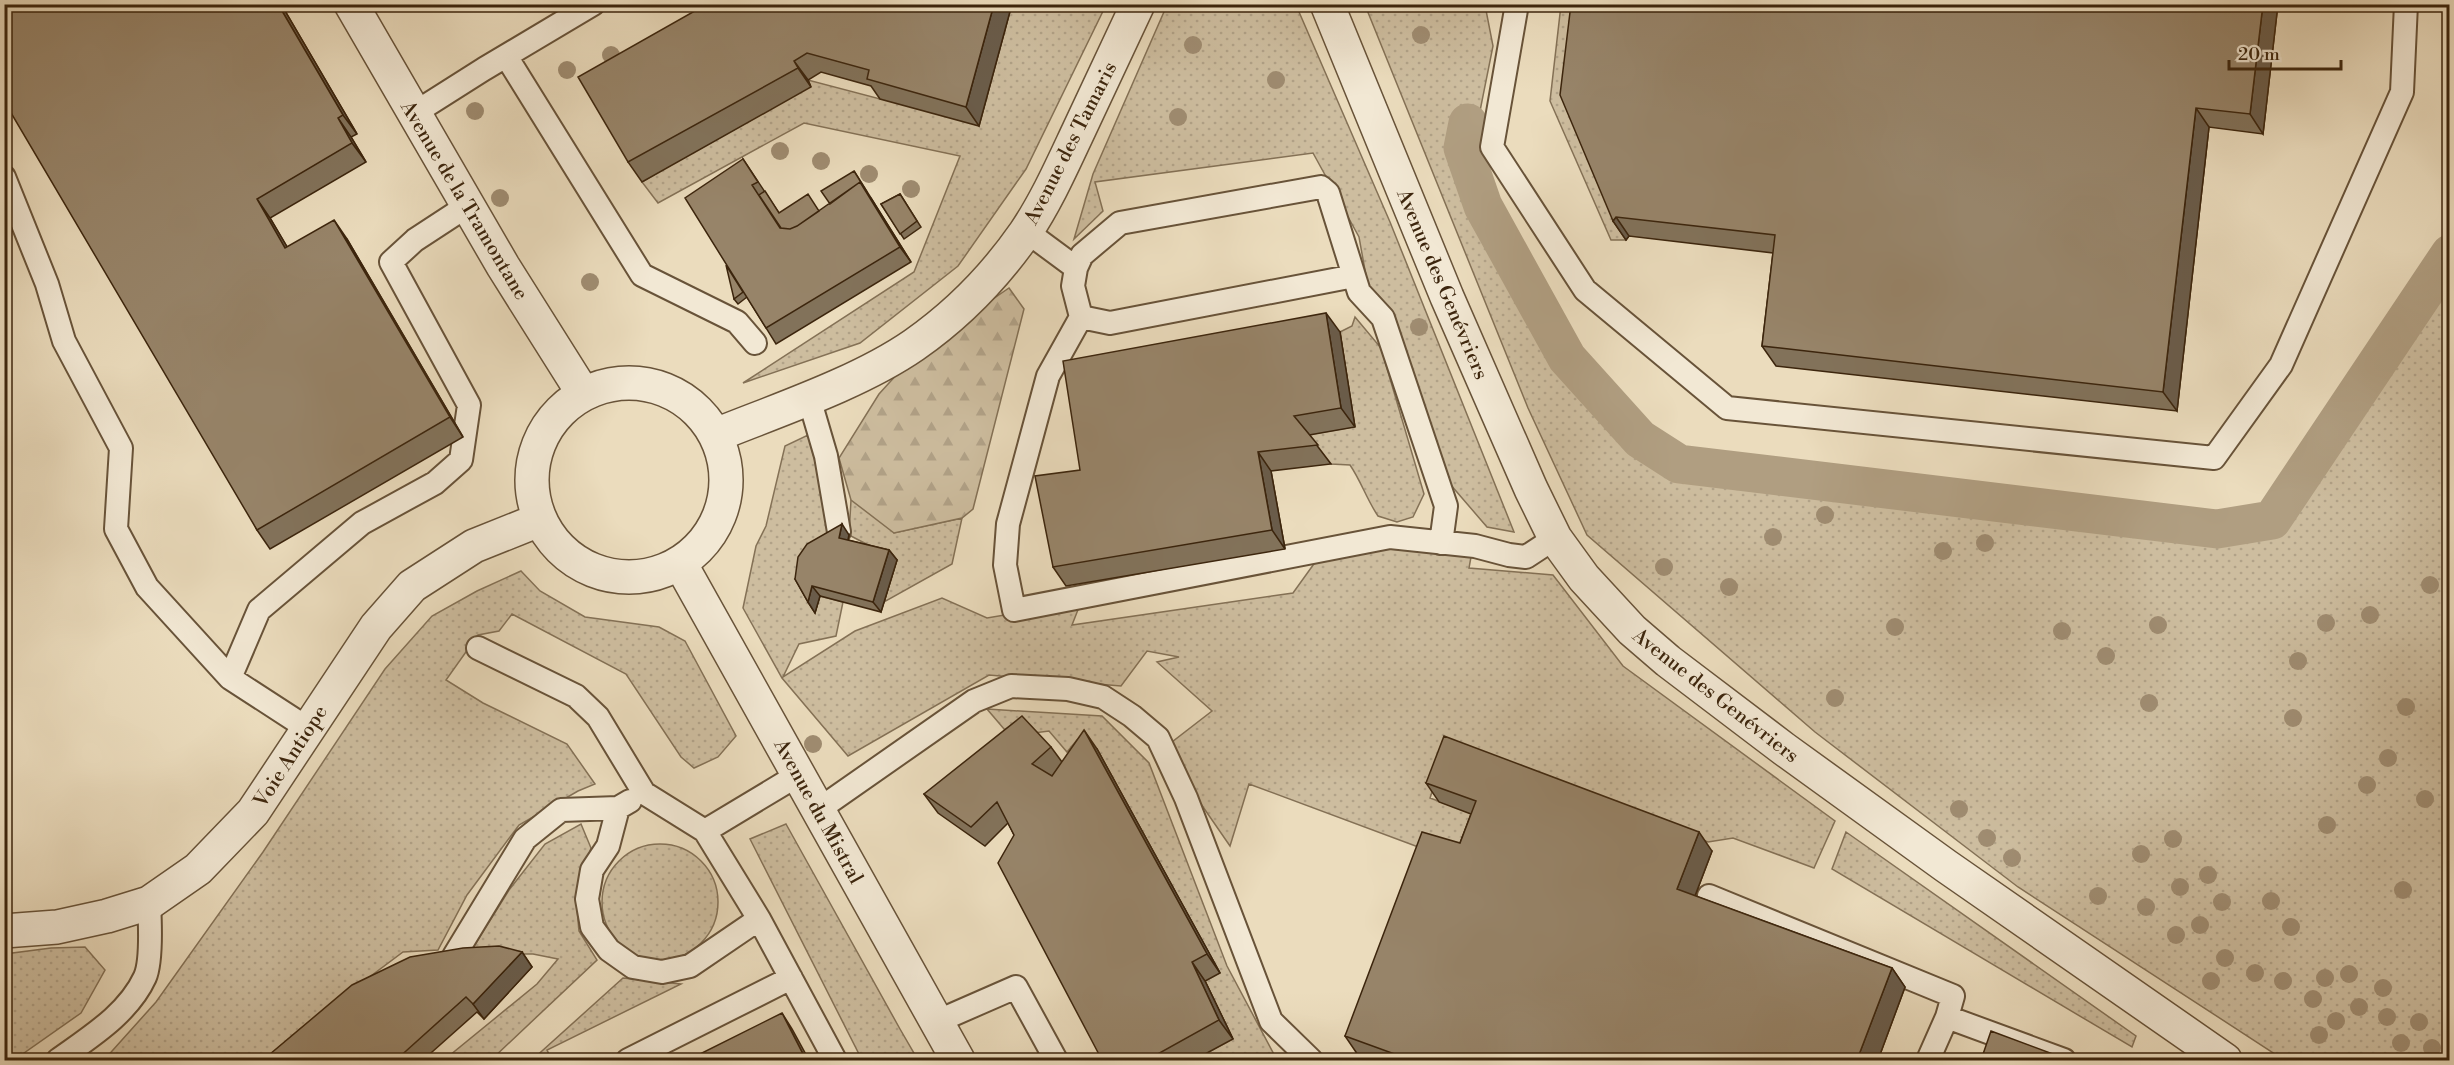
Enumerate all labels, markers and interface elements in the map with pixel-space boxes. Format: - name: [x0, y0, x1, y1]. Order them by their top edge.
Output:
- scale bar: [2229, 33, 2342, 71]
- text: 20 m: [2238, 43, 2280, 66]
- street label: Avenue des Tamaris: [1019, 58, 1123, 230]
- street label: Avenue de la Tramontane: [394, 96, 533, 305]
- street label: Avenue des Genévriers: [1390, 185, 1493, 383]
- street label: Avenue des Genévriers: [1626, 623, 1803, 769]
- street label: Voie Antiope: [248, 701, 334, 813]
- street label: Avenue du Mistral: [767, 734, 868, 889]

